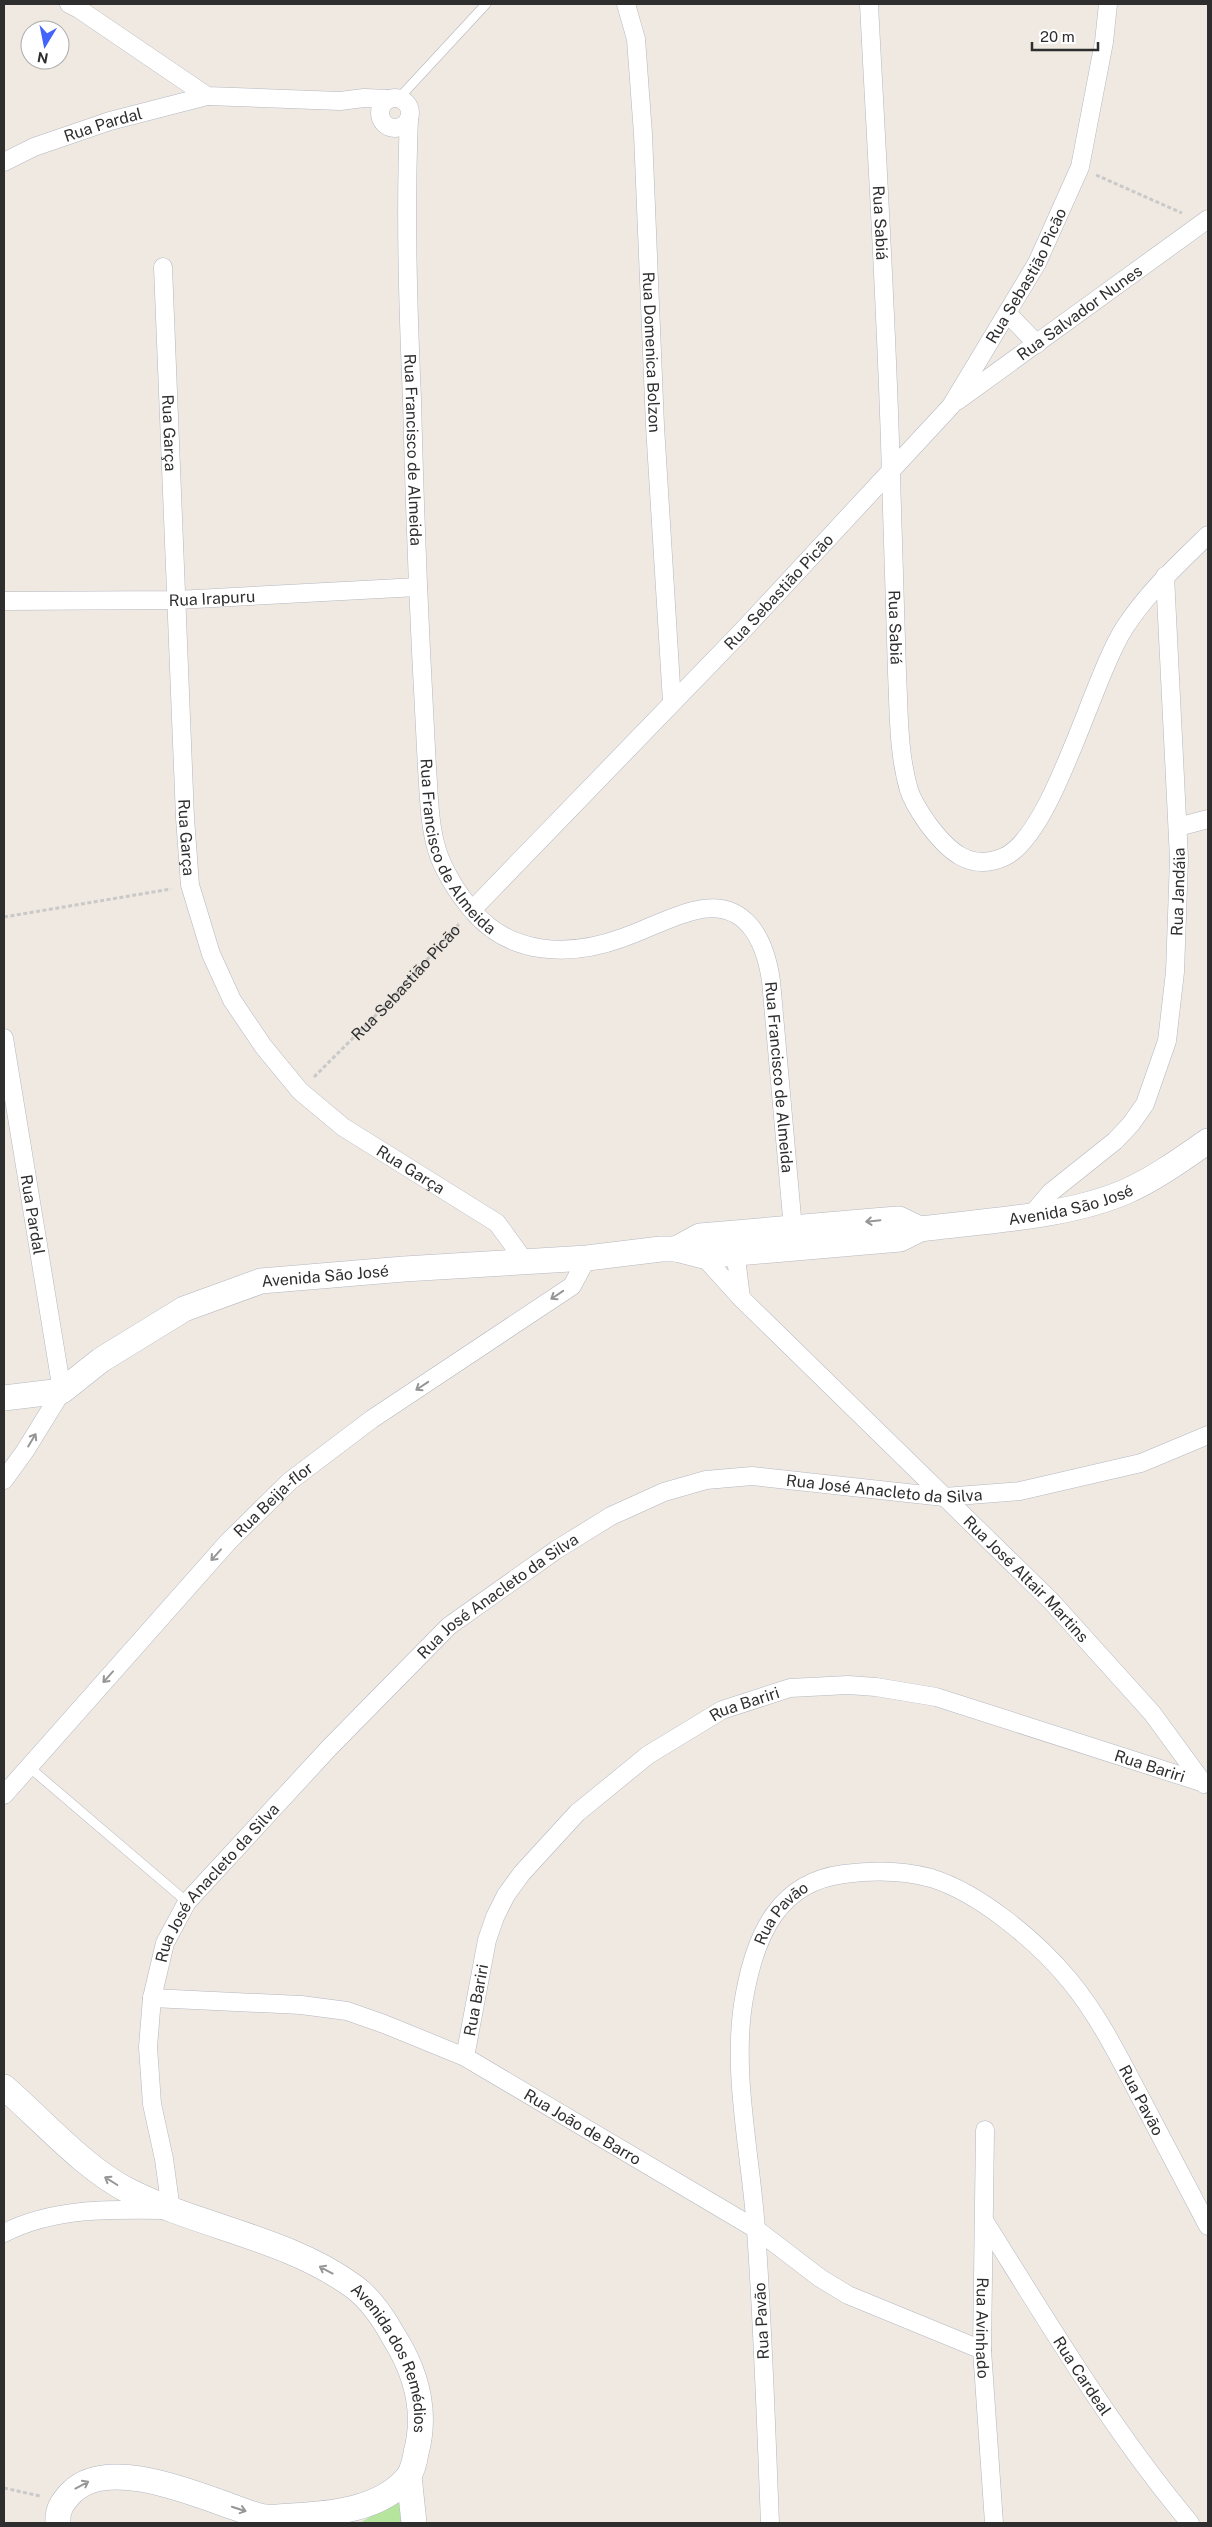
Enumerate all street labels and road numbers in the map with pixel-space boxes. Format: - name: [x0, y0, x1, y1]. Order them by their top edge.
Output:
- street label: Rua Pardal: [61, 104, 144, 146]
- street label: Rua Sabiá: [869, 185, 891, 260]
- street label: Rua Sebastião Picão: [982, 205, 1070, 347]
- street label: Rua Salvador Nunes: [1013, 261, 1146, 365]
- street label: Rua Domenica Bolzon: [639, 271, 664, 433]
- street label: Rua Francisco de Almeida: [400, 353, 425, 546]
- street label: Rua Garça: [158, 394, 180, 472]
- street label: Rua Sebastião Picão: [720, 530, 837, 654]
- street label: Rua Irapuru: [169, 587, 256, 610]
- street label: Rua Sabiá: [884, 590, 906, 665]
- street label: Rua Francisco de Almeida: [417, 758, 499, 938]
- street label: Rua Garça: [174, 799, 198, 877]
- street label: Rua Jandáia: [1167, 847, 1189, 936]
- street label: Rua Sebastião Picão: [347, 920, 464, 1044]
- street label: Rua Francisco de Almeida: [761, 981, 797, 1174]
- street label: Rua Garça: [373, 1141, 448, 1198]
- street label: Rua Pardal: [17, 1173, 48, 1256]
- street label: Avenida São José: [1007, 1180, 1136, 1229]
- street label: Avenida São José: [261, 1261, 390, 1291]
- street label: Rua Beija-flor: [230, 1458, 317, 1541]
- street label: Rua José Anacleto da Silva: [785, 1471, 983, 1507]
- street label: Rua José Altair Martins: [959, 1512, 1093, 1646]
- street label: Rua José Anacleto da Silva: [413, 1530, 582, 1663]
- street label: Rua Bariri: [706, 1683, 782, 1725]
- street label: Rua Bariri: [1112, 1746, 1187, 1786]
- street label: Rua José Anacleto da Silva: [152, 1800, 283, 1964]
- street label: Rua Pavão: [750, 1878, 812, 1948]
- street label: Rua Bariri: [460, 1963, 492, 2038]
- street label: Rua Pavão: [1115, 2062, 1168, 2139]
- street label: Rua João de Barro: [520, 2085, 645, 2169]
- street label: Rua Avinhado: [972, 2277, 993, 2379]
- street label: Avenida dos Remédios: [347, 2279, 429, 2434]
- street label: Rua Pavão: [750, 2282, 773, 2360]
- street label: Rua Cardeal: [1049, 2333, 1115, 2419]

